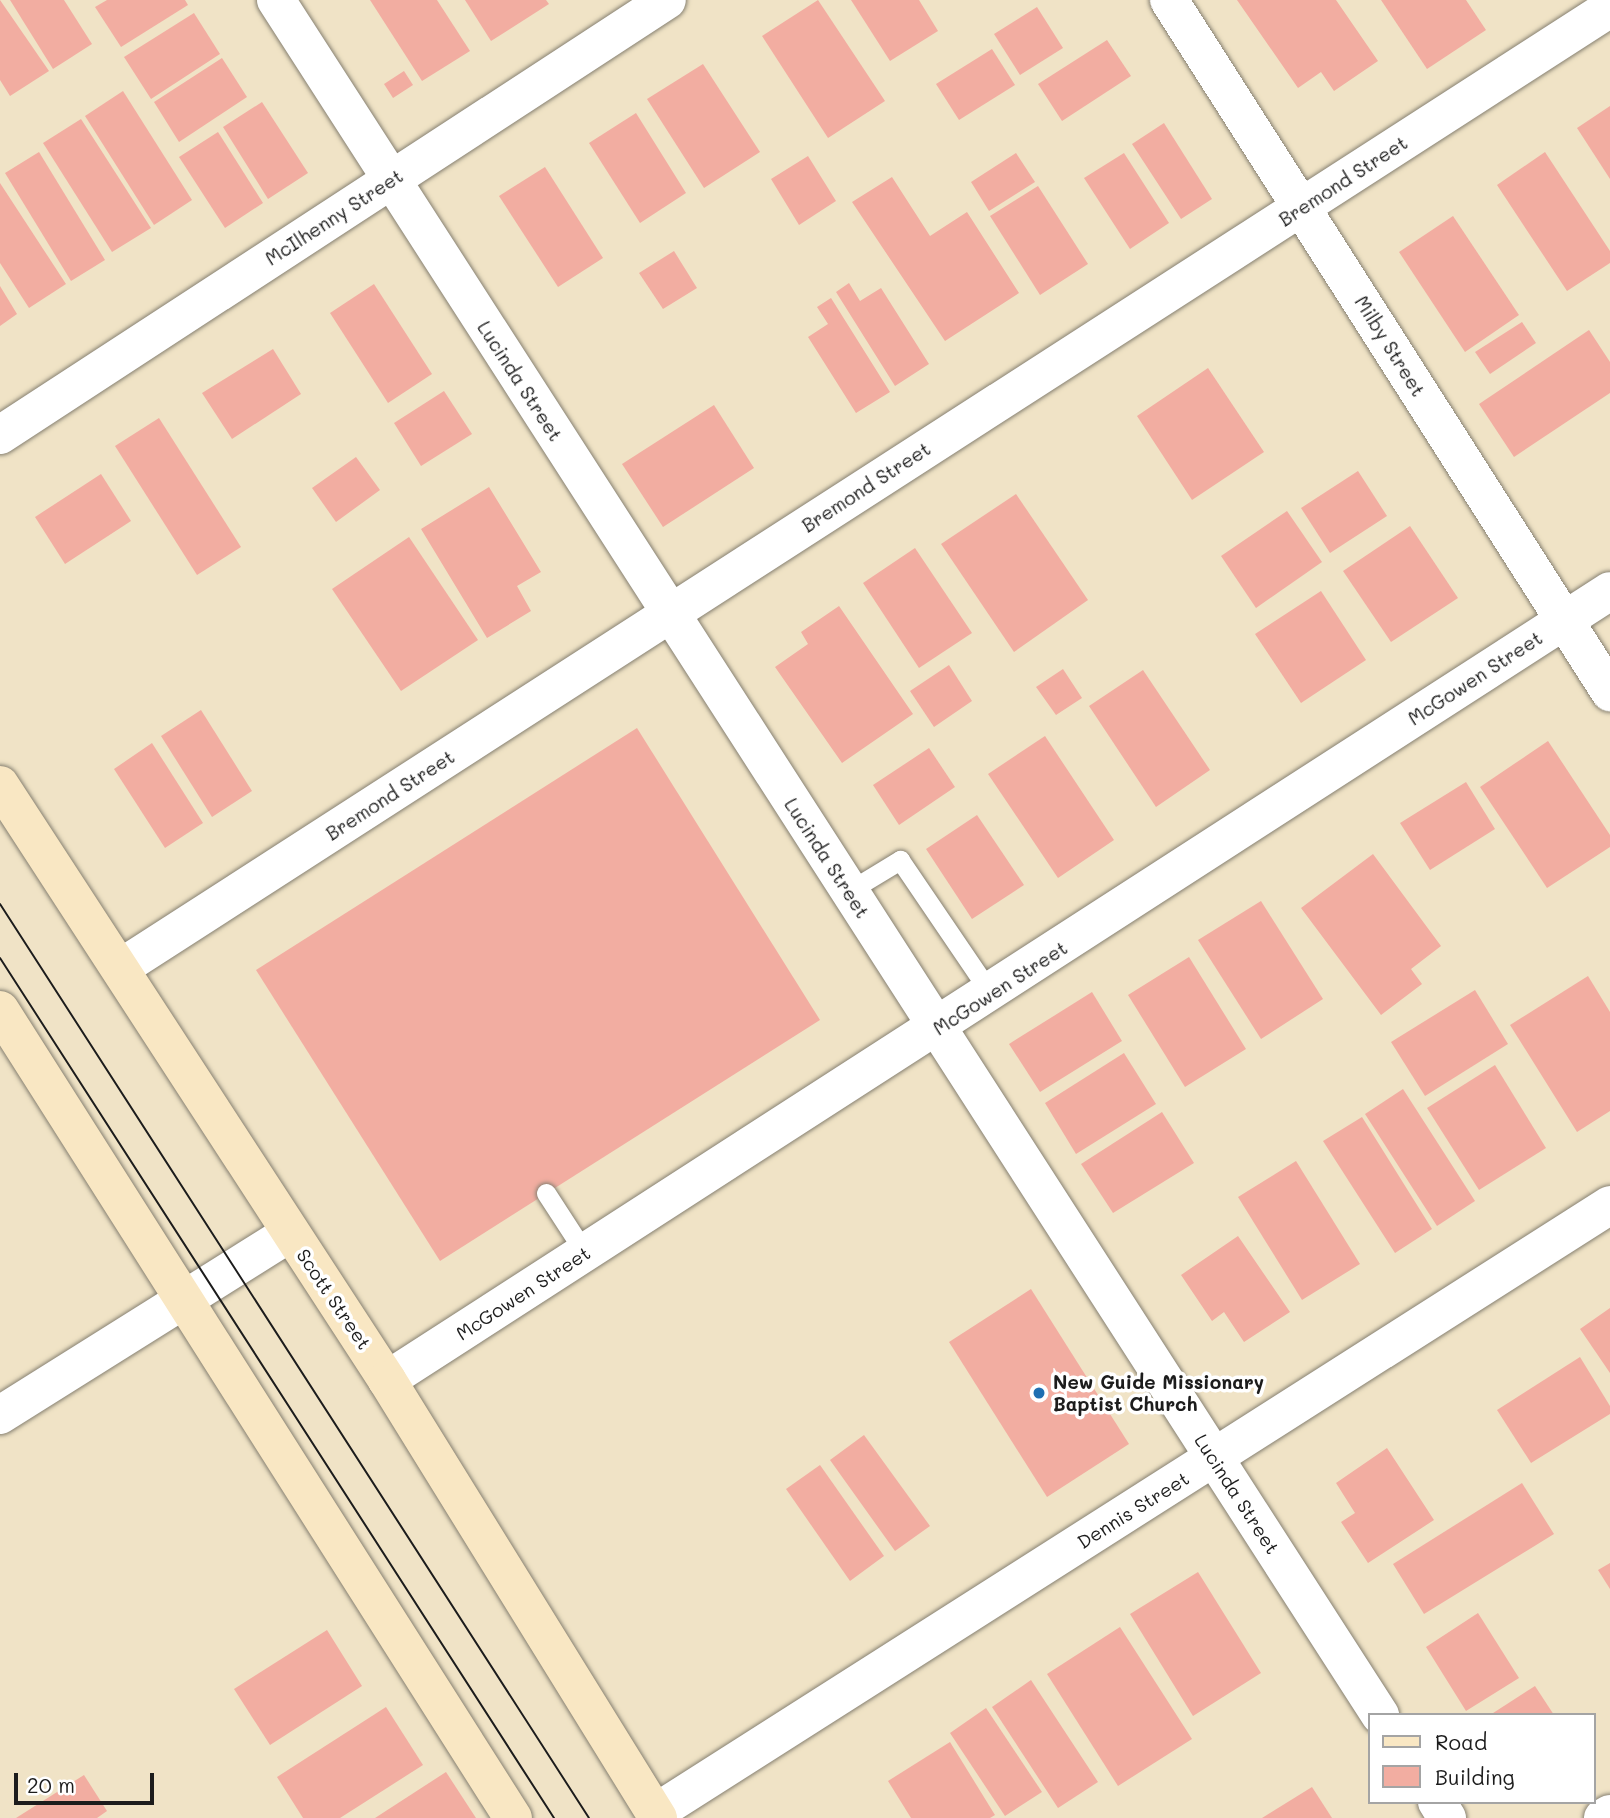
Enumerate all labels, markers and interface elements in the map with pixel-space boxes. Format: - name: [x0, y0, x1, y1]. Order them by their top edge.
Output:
- street label: Bremond Street: [1274, 131, 1412, 231]
- street label: McIlhenny Street: [261, 164, 407, 270]
- street label: Milby Street: [1350, 291, 1430, 401]
- street label: Lucinda Street: [473, 317, 567, 445]
- street label: Bremond Street: [797, 437, 935, 537]
- street label: McGowen Street: [1404, 626, 1546, 730]
- street label: Bremond Street: [321, 745, 459, 845]
- street label: Lucinda Street: [780, 794, 874, 922]
- street label: McGowen Street: [929, 936, 1071, 1040]
- street label: McGowen Street: [452, 1241, 594, 1345]
- street label: Scott Street: [292, 1244, 376, 1354]
- place label: New Guide Missionary Baptist Church: [1053, 1371, 1264, 1415]
- marker: New Guide Missionary Baptist Church: [1031, 1385, 1047, 1401]
- street label: Lucinda Street: [1190, 1430, 1284, 1558]
- street label: Dennis Street: [1073, 1467, 1193, 1553]
- legend: [1368, 1713, 1596, 1804]
- text: Road: [1435, 1728, 1487, 1755]
- scale bar: [18, 1758, 158, 1802]
- text: Building: [1435, 1763, 1515, 1790]
- text: 20 m: [27, 1771, 75, 1798]

